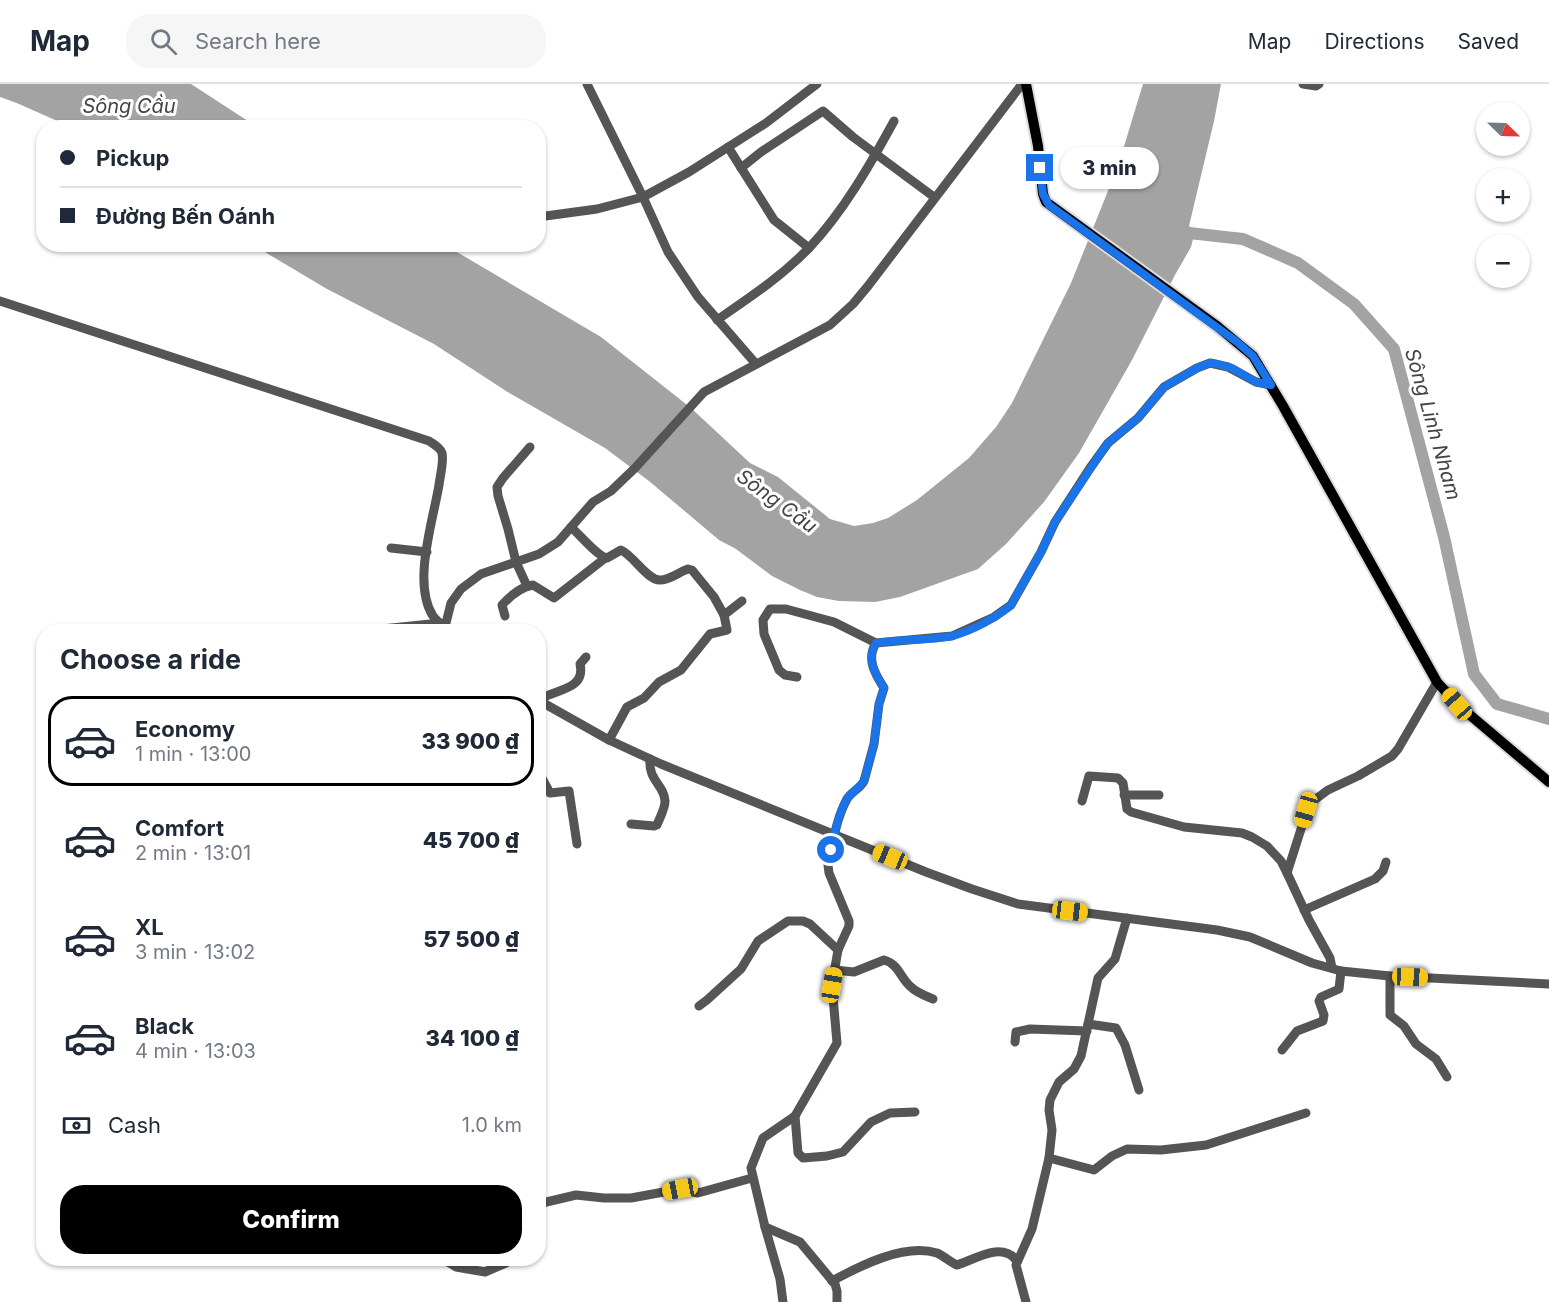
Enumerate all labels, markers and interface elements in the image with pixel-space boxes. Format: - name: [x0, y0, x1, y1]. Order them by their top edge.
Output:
- search box: [126, 14, 546, 68]
- text: Map: [30, 24, 90, 58]
- icon: search: [147, 25, 180, 58]
- text: Search here: [195, 28, 321, 54]
- text: Map: [1248, 29, 1291, 54]
- text: Directions: [1324, 29, 1425, 54]
- text: Saved: [1458, 29, 1519, 54]
- water label: Sông Cầu: [82, 94, 176, 118]
- north arrow: [1476, 102, 1530, 156]
- map controls: [1476, 102, 1530, 288]
- text: Pickup: [96, 145, 170, 171]
- callout: 3 min: [1061, 147, 1160, 189]
- route end: [1026, 154, 1053, 181]
- text: 3 min: [1082, 156, 1137, 180]
- button: +: [1476, 168, 1530, 222]
- text: Đường Bến Oánh: [96, 203, 275, 229]
- button: −: [1476, 234, 1530, 288]
- water label: Sông Linh Nham: [1400, 345, 1466, 503]
- water label: Sông Cầu: [732, 464, 822, 538]
- text: Choose a ride: [60, 643, 241, 676]
- car: [1438, 685, 1476, 723]
- icon: car: [63, 714, 117, 768]
- text: Economy: [135, 716, 235, 742]
- text: 33 900 ₫: [421, 728, 519, 754]
- text: 1 min · 13:00: [135, 742, 251, 766]
- car: [1292, 790, 1320, 830]
- icon: car: [63, 813, 117, 867]
- text: Comfort: [135, 815, 224, 841]
- text: 45 700 ₫: [423, 827, 519, 853]
- route start: [817, 836, 844, 863]
- text: 2 min · 13:01: [135, 841, 251, 865]
- car: [870, 842, 910, 872]
- car: [1051, 900, 1089, 922]
- icon: car: [63, 912, 117, 966]
- text: XL: [135, 914, 164, 940]
- text: 57 500 ₫: [423, 926, 519, 952]
- text: 3 min · 13:02: [135, 940, 255, 964]
- car: [820, 966, 844, 1004]
- car: [1392, 967, 1428, 987]
- icon: car: [63, 1011, 117, 1065]
- text: Black: [135, 1013, 194, 1039]
- text: 34 100 ₫: [426, 1025, 519, 1051]
- text: 4 min · 13:03: [135, 1039, 256, 1063]
- icon: cash: [60, 1109, 93, 1142]
- text: Cash: [108, 1112, 161, 1138]
- text: 1.0 km: [462, 1113, 522, 1137]
- car: [661, 1177, 699, 1201]
- button: Confirm: [60, 1185, 522, 1254]

